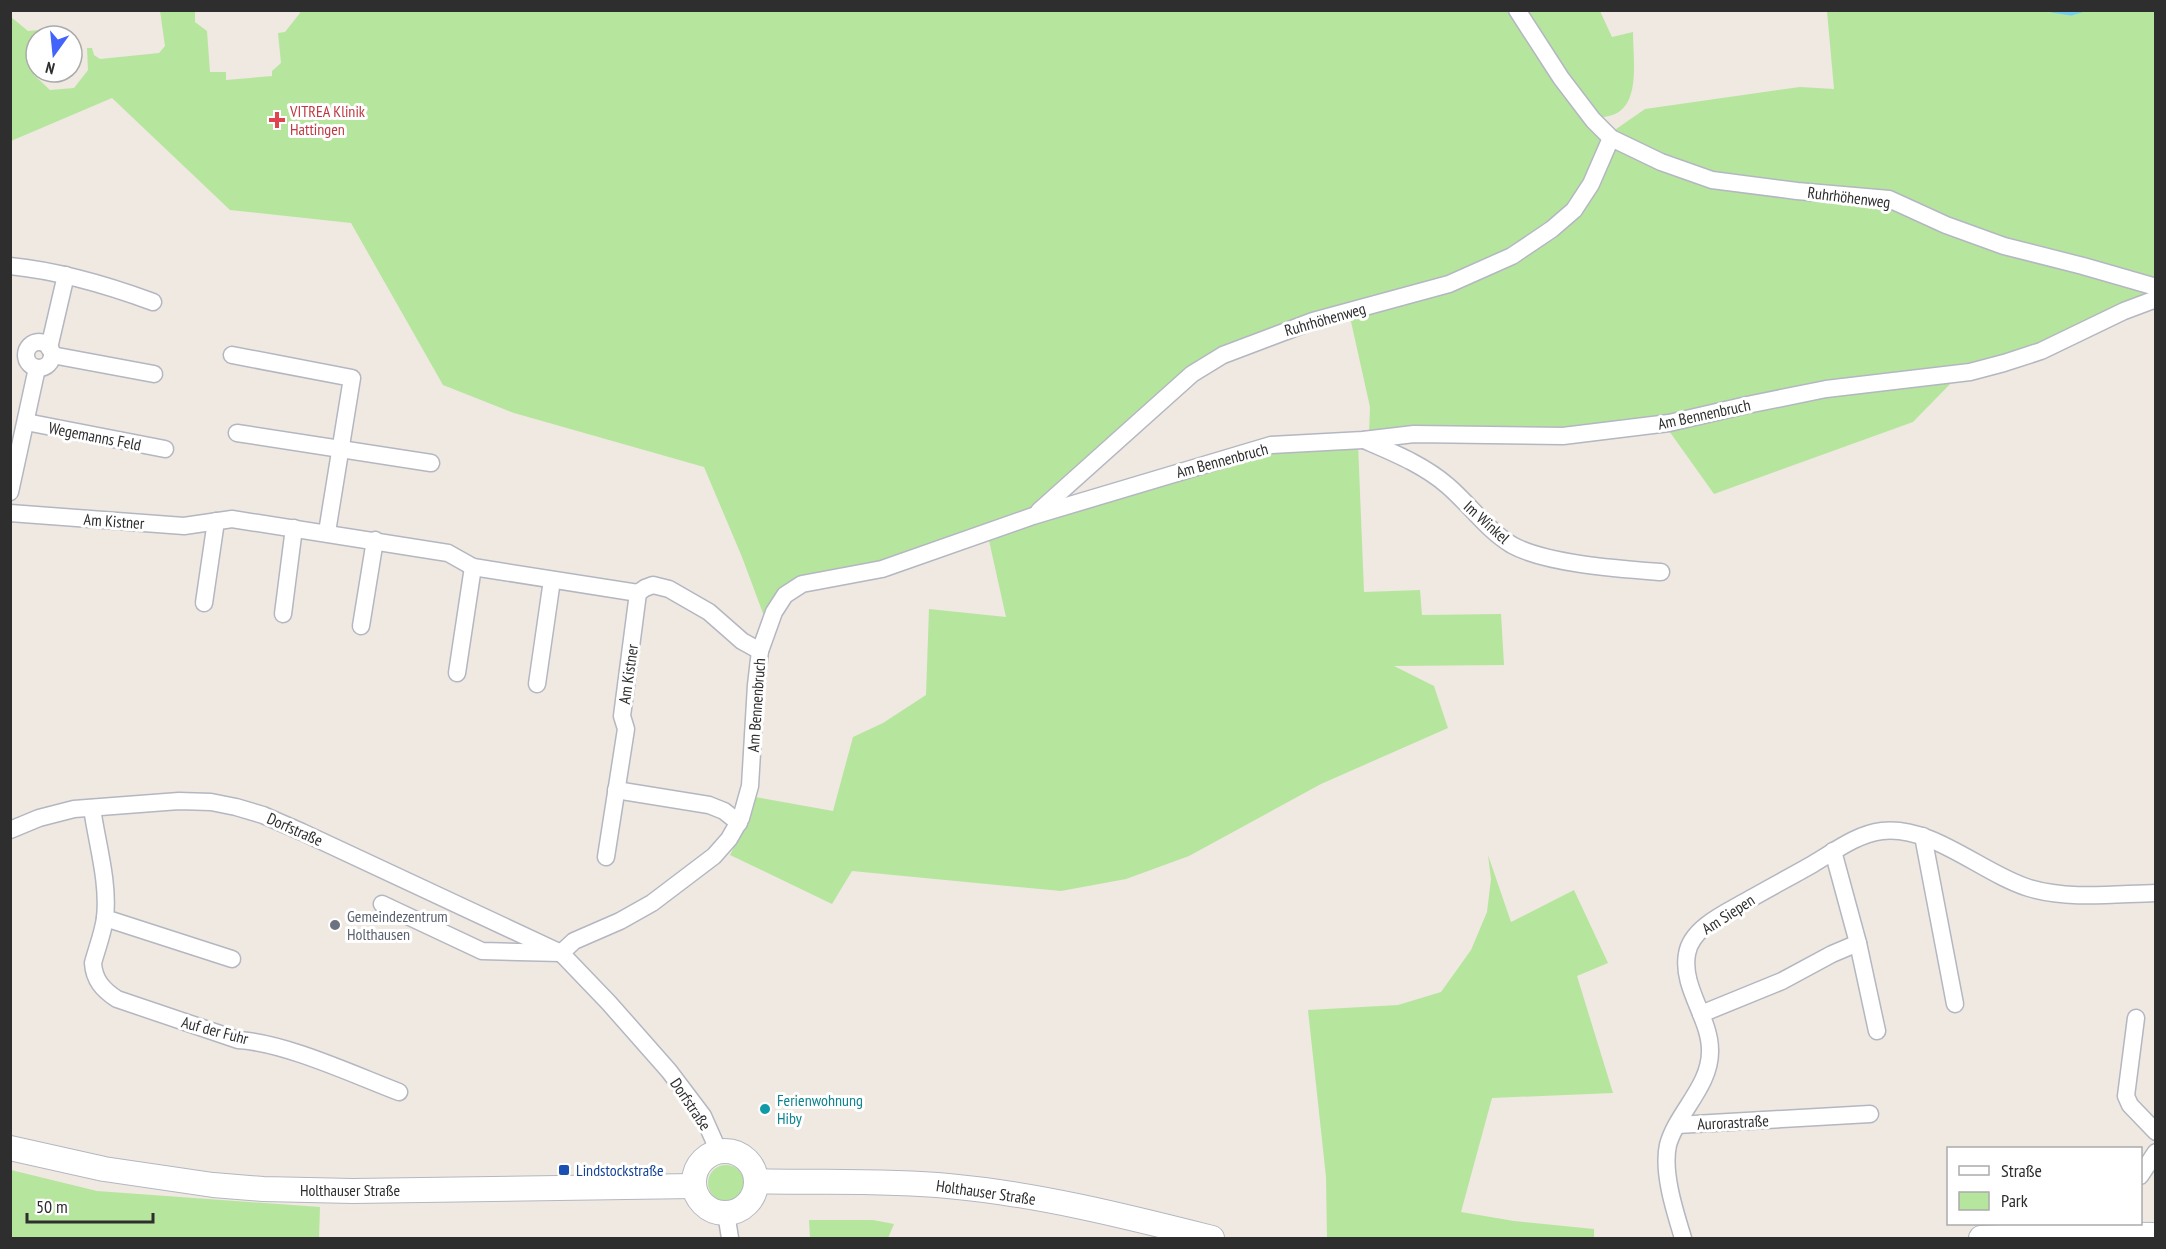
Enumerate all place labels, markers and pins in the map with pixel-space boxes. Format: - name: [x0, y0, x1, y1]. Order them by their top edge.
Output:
- place label: VITREA Klinik Hattingen: [289, 101, 366, 139]
- marker: VITREA Klinik Hattingen: [268, 111, 286, 129]
- place label: Gemeindezentrum Holthausen: [347, 906, 448, 944]
- marker: Gemeindezentrum Holthausen: [328, 918, 342, 932]
- place label: Ferienwohnung Hiby: [777, 1090, 863, 1128]
- marker: Ferienwohnung Hiby: [758, 1102, 772, 1116]
- place label: Lindstockstraße: [576, 1160, 664, 1180]
- marker: Lindstockstraße: [557, 1163, 571, 1177]

